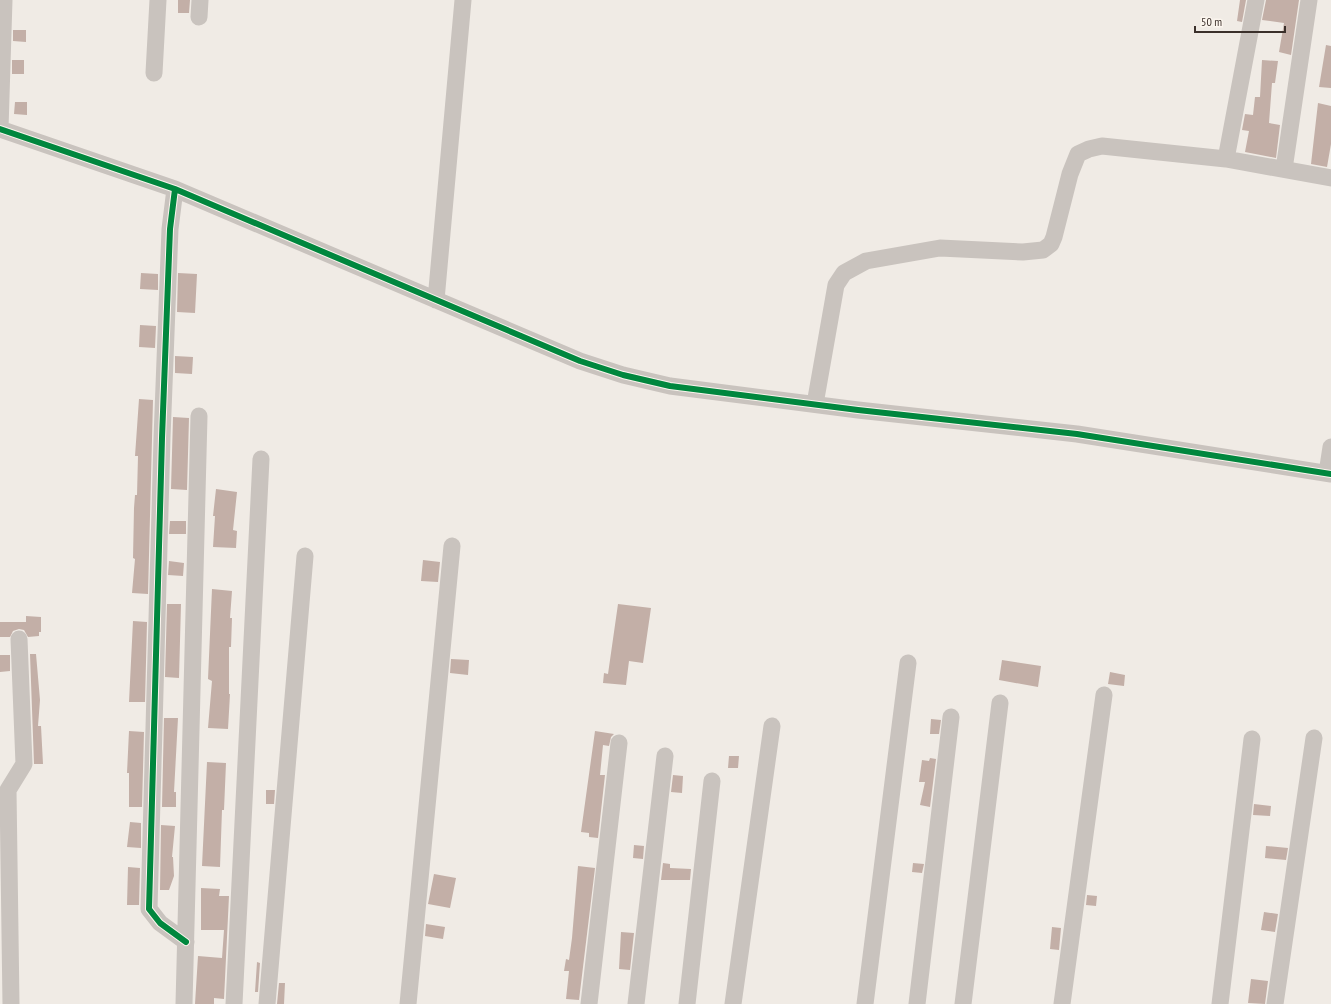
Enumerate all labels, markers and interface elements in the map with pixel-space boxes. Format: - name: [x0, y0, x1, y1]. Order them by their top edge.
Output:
- scale bar: [1195, 8, 1285, 34]
- text: 50 m: [1201, 14, 1222, 29]

